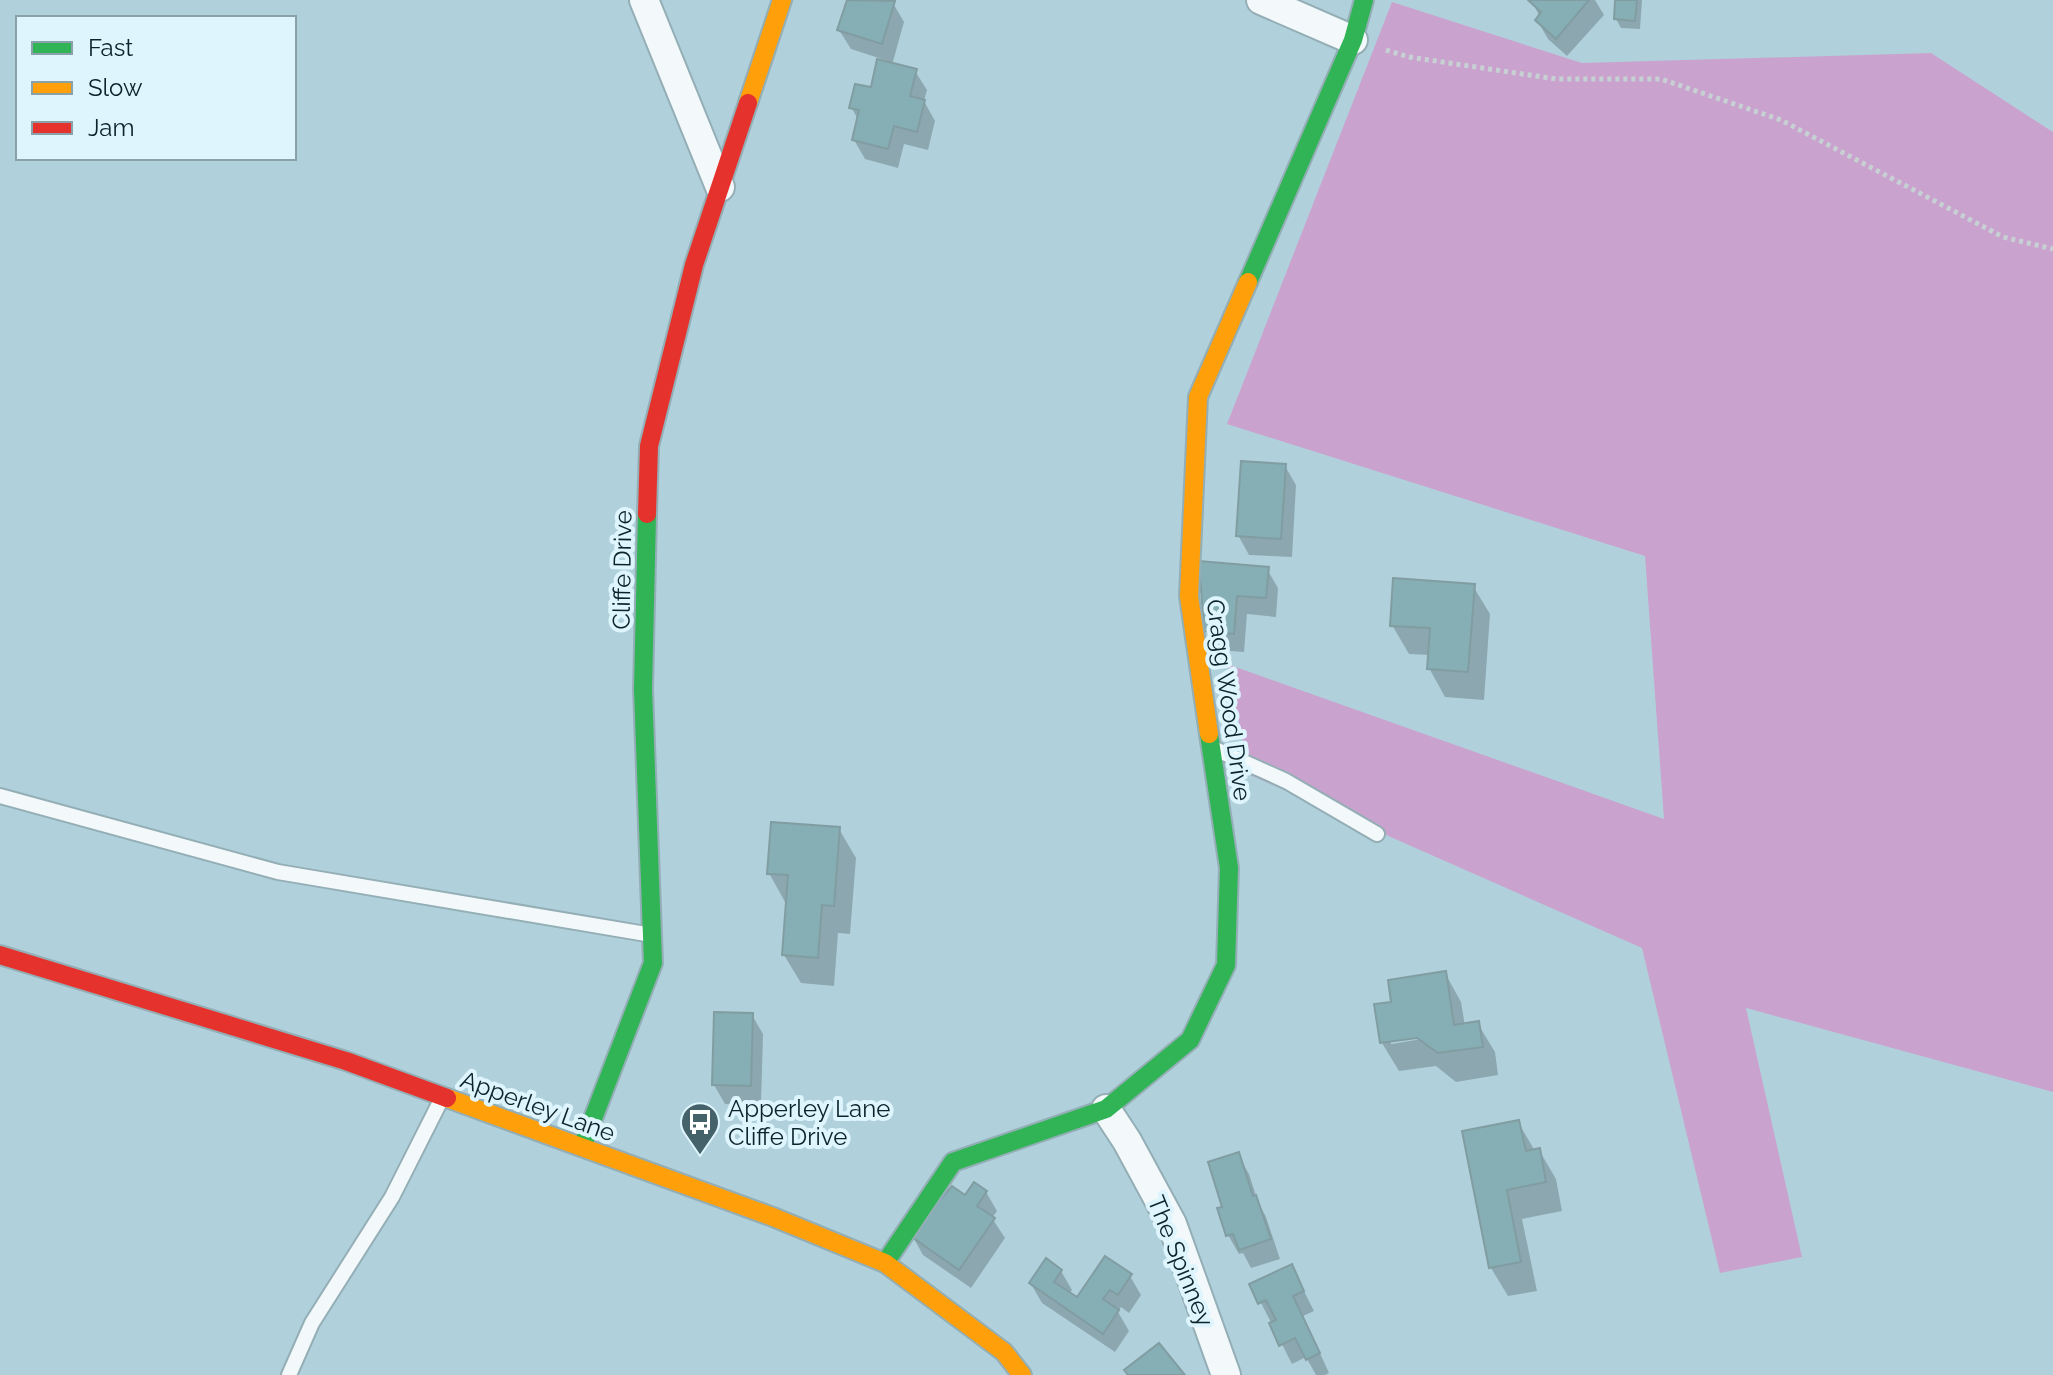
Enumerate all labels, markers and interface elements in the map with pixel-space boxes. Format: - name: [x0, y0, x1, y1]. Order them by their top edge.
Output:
- legend: [16, 16, 296, 160]
- text: Fast: [88, 33, 133, 62]
- text: Slow: [88, 73, 143, 102]
- text: Jam: [88, 113, 134, 142]
- street label: Cliffe Drive: [606, 510, 638, 630]
- street label: Cragg Wood Drive: [1200, 597, 1258, 803]
- street label: Apperley Lane: [457, 1065, 619, 1147]
- place label: Apperley Lane Cliffe Drive: [728, 1094, 890, 1151]
- bus stop icon: Apperley Lane Cliffe Drive: [679, 1101, 721, 1156]
- street label: The Spinney: [1142, 1192, 1220, 1330]

